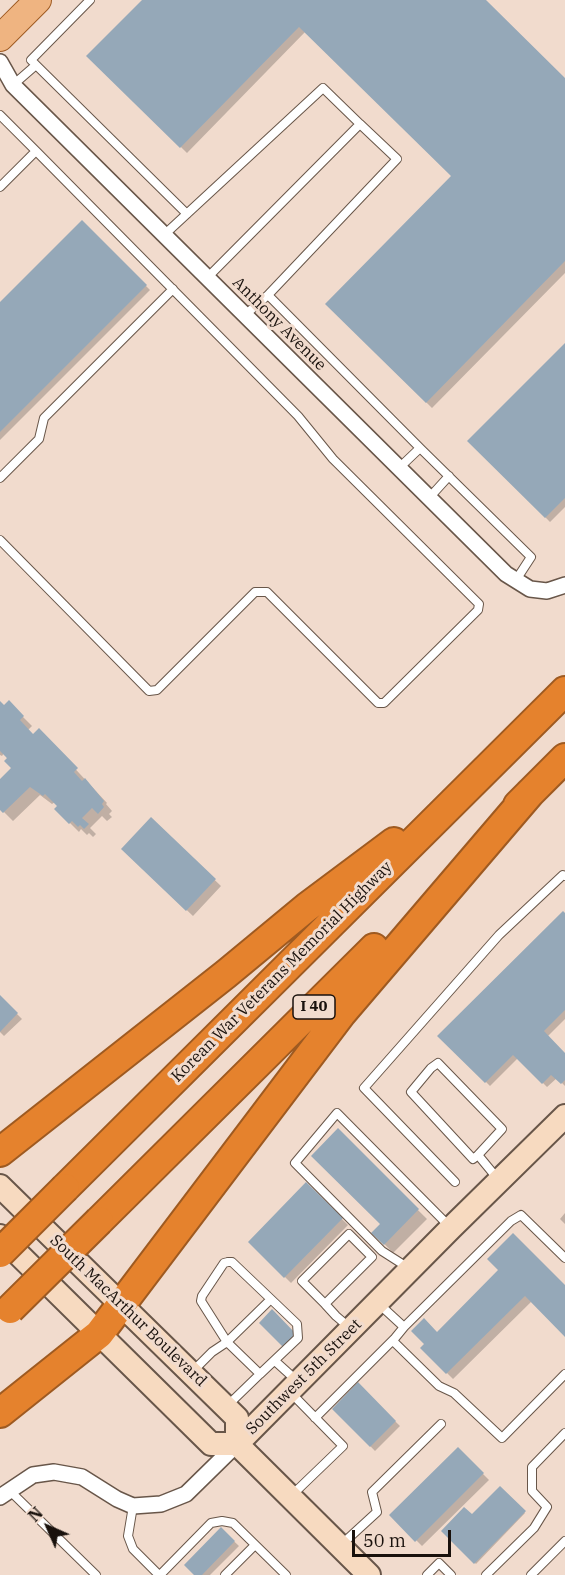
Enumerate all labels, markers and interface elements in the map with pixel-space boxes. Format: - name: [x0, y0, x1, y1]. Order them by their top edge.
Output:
- street label: Anthony Avenue: [228, 273, 330, 375]
- street label: Korean War Veterans Memorial Highway: [168, 858, 396, 1086]
- road number: I 40: [293, 995, 335, 1019]
- street label: South MacArthur Boulevard: [46, 1231, 210, 1391]
- street label: Southwest 5th Street: [242, 1315, 366, 1439]
- north arrow: [18, 1497, 78, 1557]
- text: N: [24, 1503, 47, 1526]
- scale bar: [355, 1518, 454, 1556]
- text: 50 m: [363, 1529, 406, 1552]

